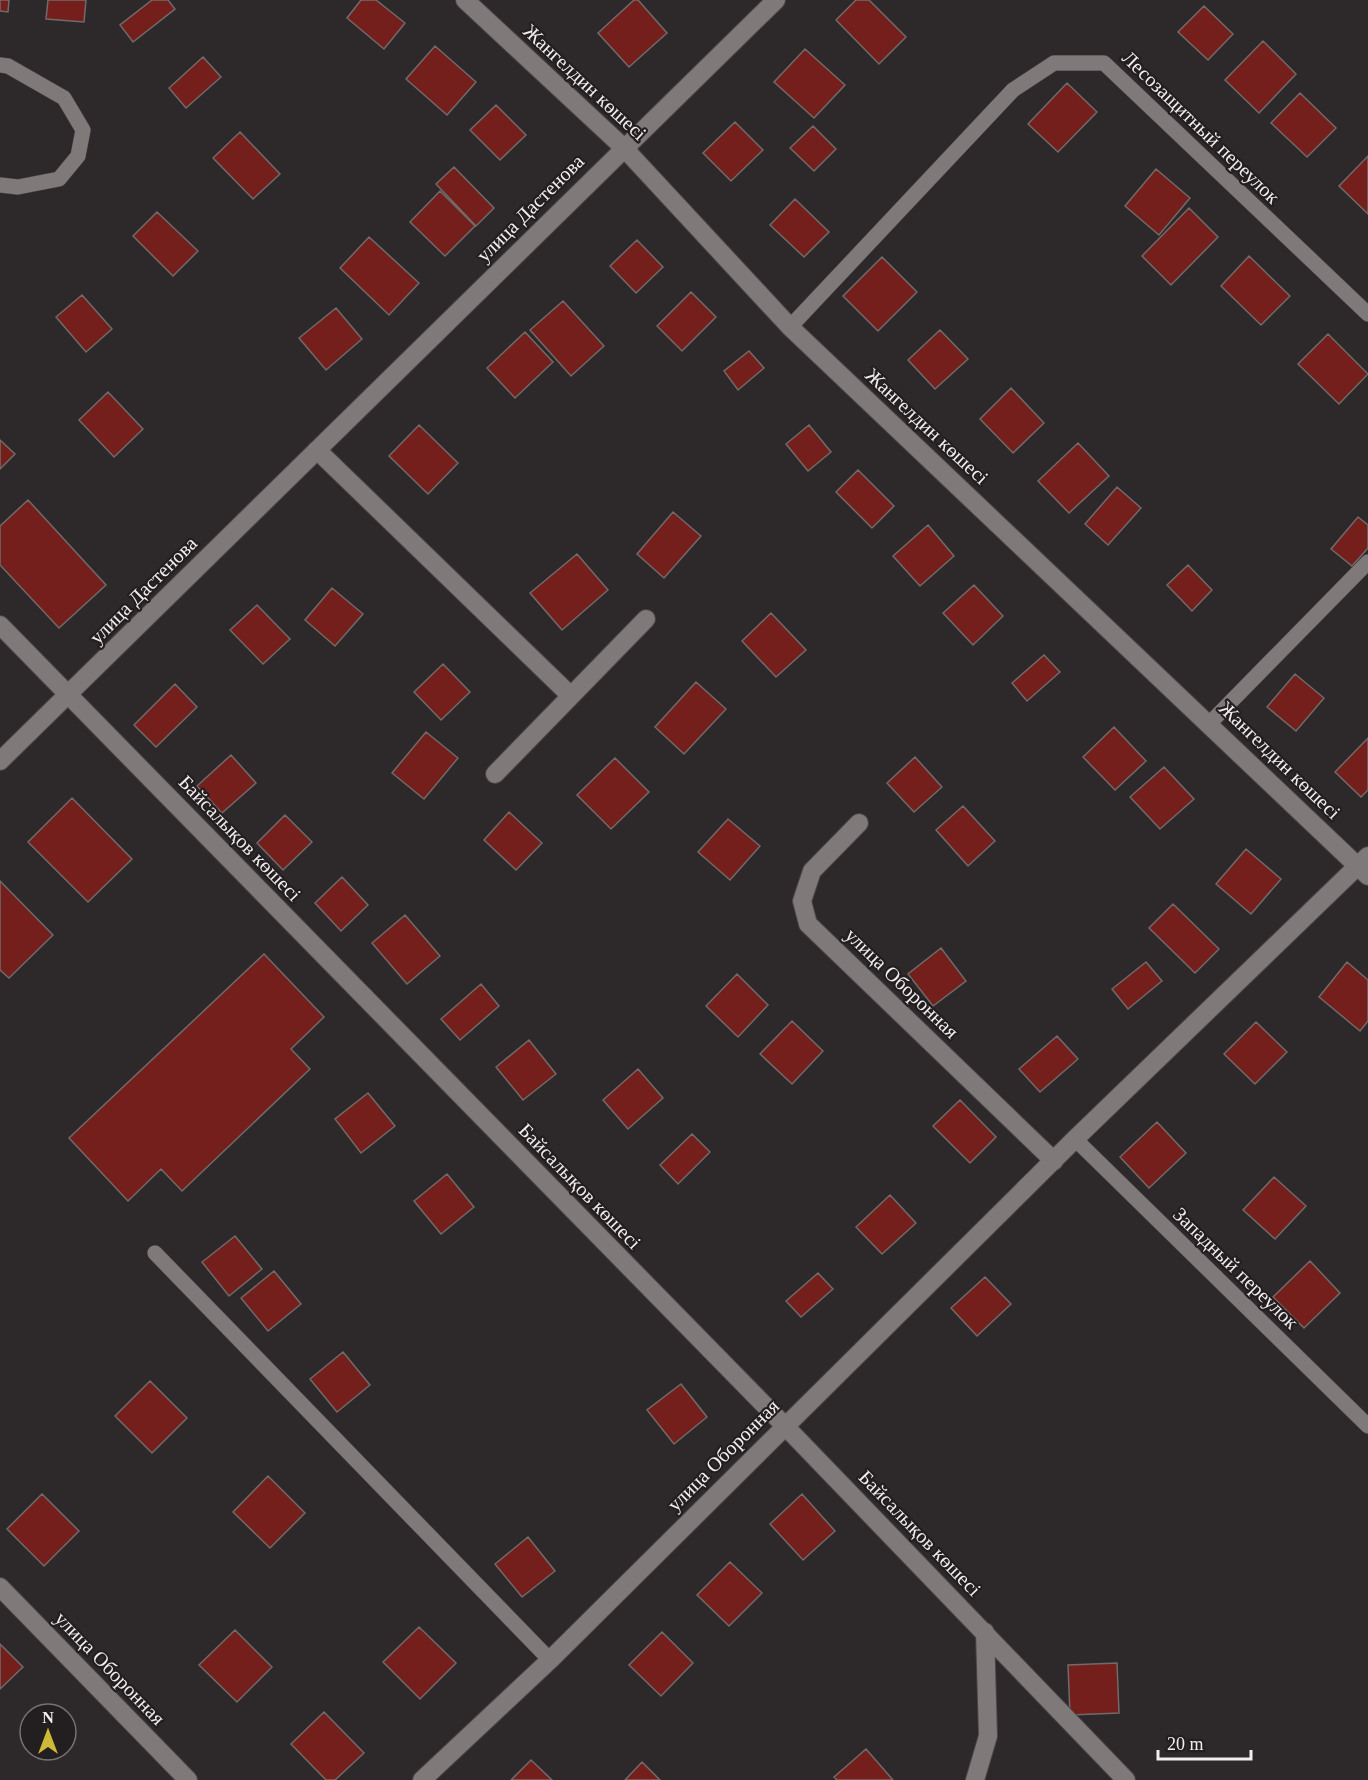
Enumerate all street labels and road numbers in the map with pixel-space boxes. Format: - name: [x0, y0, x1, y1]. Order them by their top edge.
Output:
- street label: Жангелдин көшесі: [519, 20, 651, 145]
- street label: Лесозащитный переулок: [1117, 46, 1284, 209]
- street label: улица Дастенова: [472, 150, 589, 267]
- street label: Жангелдин көшесі: [861, 364, 993, 489]
- street label: улица Дастенова: [85, 532, 202, 649]
- street label: Жангелдин көшесі: [1214, 697, 1345, 824]
- street label: Байсалықов көшесі: [174, 771, 306, 906]
- street label: улица Оборонная: [840, 924, 963, 1043]
- street label: Байсалықов көшесі: [514, 1119, 646, 1254]
- street label: Западный переулок: [1168, 1203, 1303, 1334]
- street label: улица Оборонная: [663, 1395, 784, 1516]
- street label: Байсалықов көшесі: [854, 1466, 986, 1601]
- street label: улица Оборонная: [50, 1607, 169, 1730]

